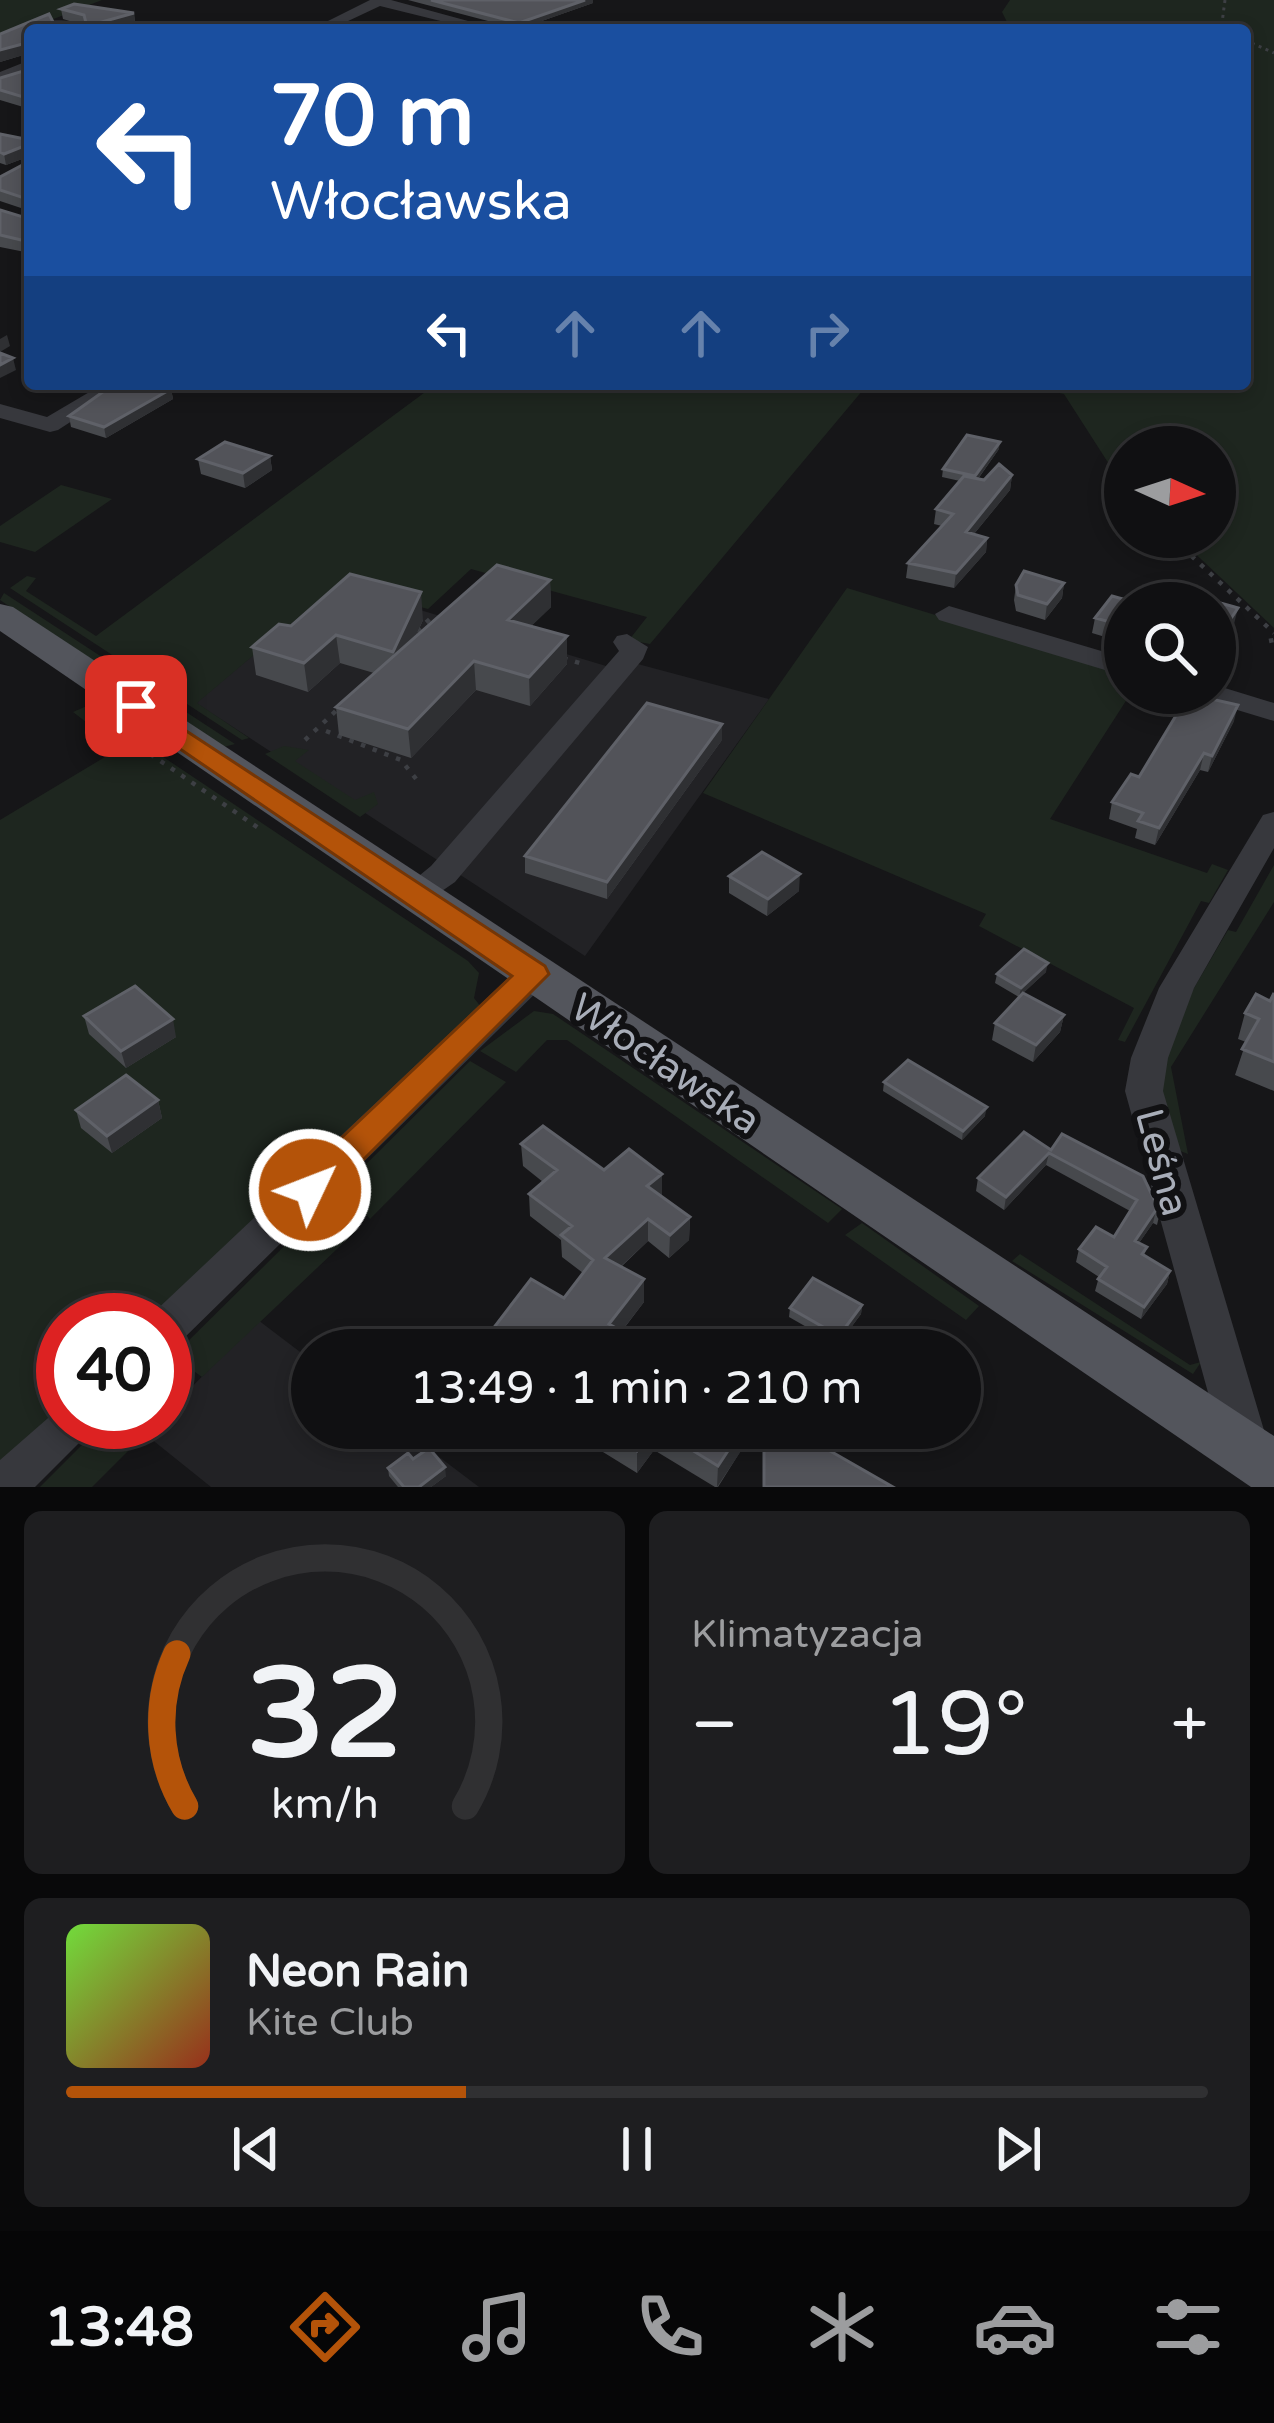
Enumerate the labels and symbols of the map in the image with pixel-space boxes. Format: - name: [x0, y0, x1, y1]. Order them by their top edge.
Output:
- north arrow: [1104, 426, 1236, 558]
- pin: [85, 655, 187, 757]
- street label: Włocławska: [562, 984, 769, 1145]
- street label: Leśna: [1125, 1104, 1198, 1221]
- position arrow: [247, 1127, 373, 1253]
- speed limit sign: 40: [36, 1293, 192, 1449]

